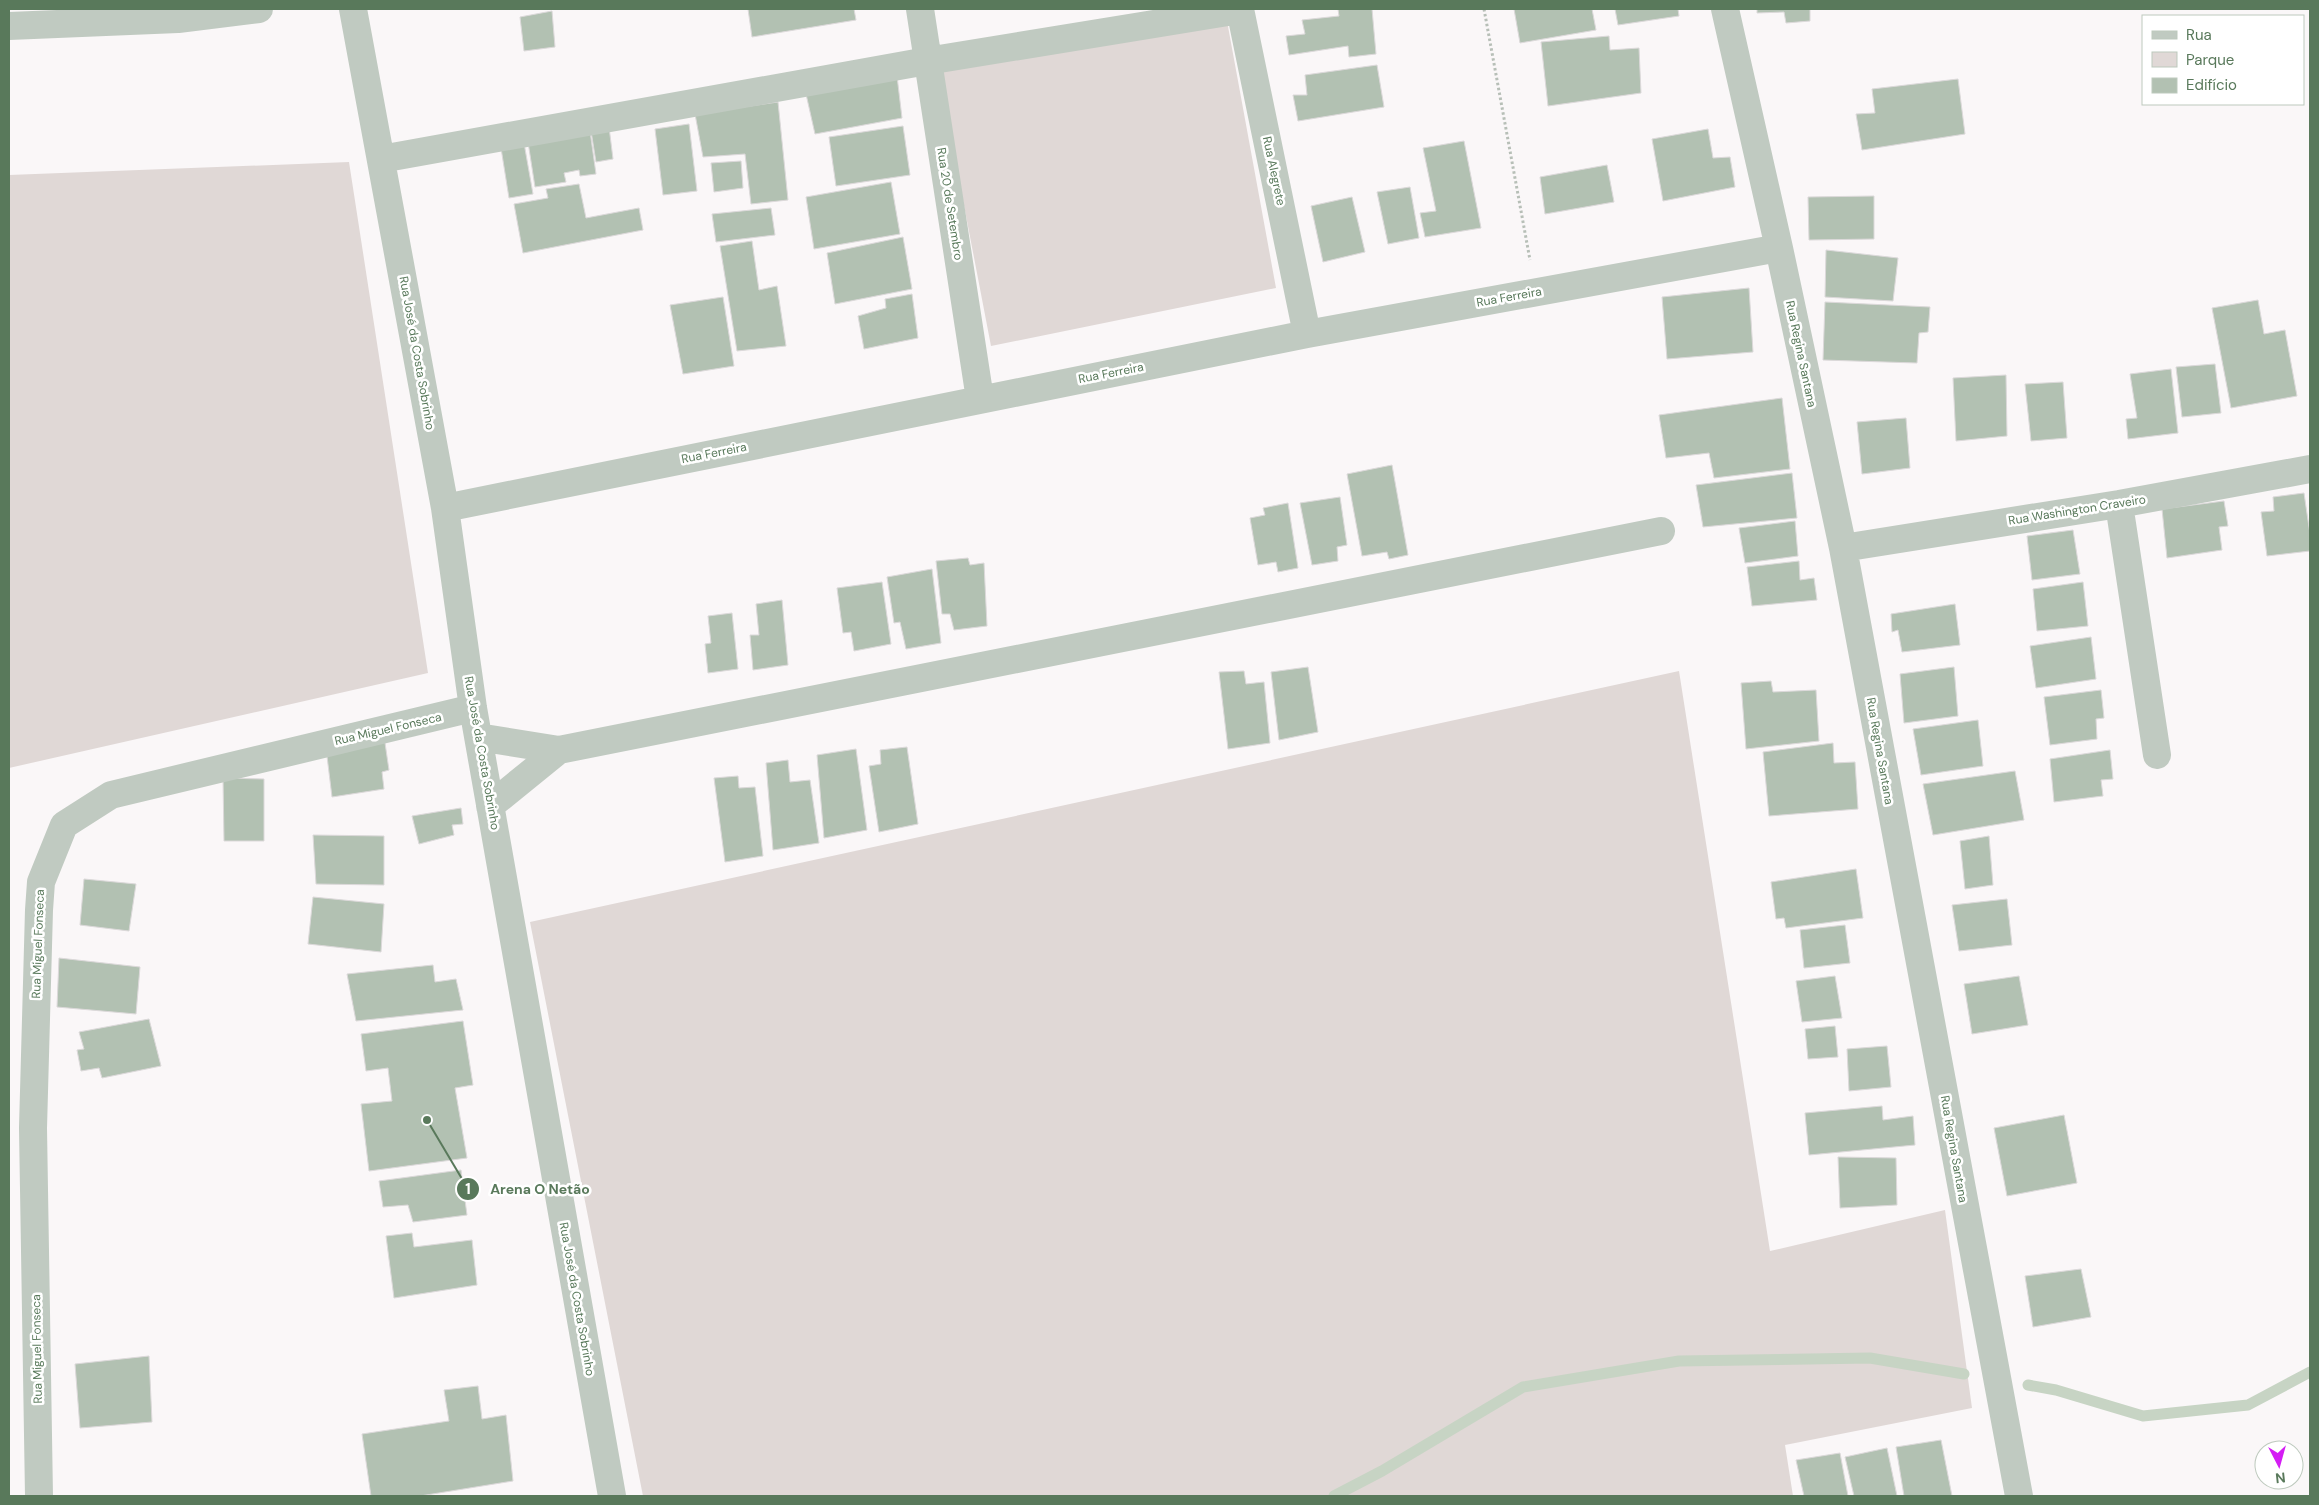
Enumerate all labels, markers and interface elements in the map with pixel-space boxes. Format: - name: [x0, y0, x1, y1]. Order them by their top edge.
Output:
- legend: [2142, 15, 2304, 105]
- text: Rua: [2186, 25, 2212, 45]
- text: Parque: [2186, 50, 2234, 70]
- text: Edifício: [2186, 75, 2237, 95]
- street label: Rua Alegrete: [1259, 135, 1289, 207]
- street label: Rua 20 de Setembro: [933, 146, 967, 262]
- street label: Rua José da Costa Sobrinho: [396, 275, 438, 431]
- street label: Rua Ferreira: [1475, 283, 1543, 311]
- street label: Rua Regina Santana: [1782, 299, 1820, 409]
- street label: Rua Ferreira: [1077, 359, 1145, 387]
- street label: Rua Ferreira: [680, 439, 748, 467]
- street label: Rua Washington Craveiro: [2007, 491, 2147, 529]
- street label: Rua José da Costa Sobrinho: [461, 675, 503, 831]
- street label: Rua Regina Santana: [1863, 696, 1897, 806]
- street label: Rua Miguel Fonseca: [333, 709, 443, 749]
- street label: Rua Miguel Fonseca: [28, 889, 48, 999]
- street label: Rua Regina Santana: [1937, 1094, 1971, 1204]
- callout: Arena O Netão: [456, 1174, 600, 1203]
- text: 1: [465, 1179, 471, 1199]
- text: Arena O Netão: [490, 1180, 590, 1198]
- street label: Rua José da Costa Sobrinho: [556, 1221, 598, 1377]
- street label: Rua Miguel Fonseca: [28, 1294, 46, 1404]
- north arrow: [2254, 1440, 2304, 1490]
- text: N: [2274, 1468, 2286, 1487]

